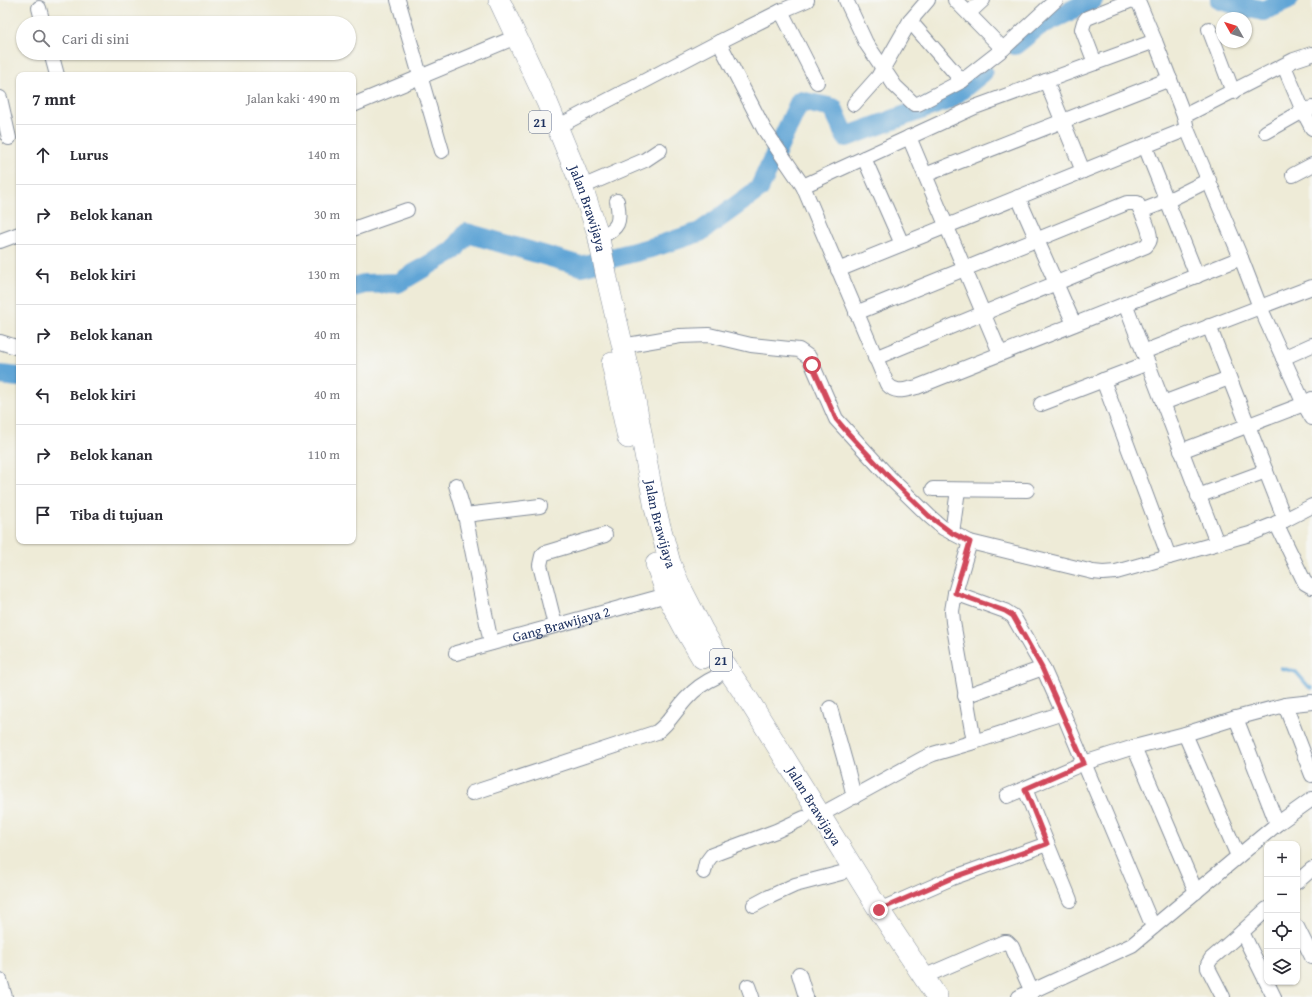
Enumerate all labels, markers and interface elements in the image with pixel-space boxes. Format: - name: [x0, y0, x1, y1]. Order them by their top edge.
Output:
- north arrow: [1216, 12, 1252, 48]
- search box: [16, 16, 356, 60]
- icon: search: [30, 27, 52, 49]
- text: Cari di sini: [62, 28, 129, 49]
- text: 7 mnt: [32, 86, 76, 111]
- text: Jalan kaki · 490 m: [247, 89, 340, 108]
- road number: 21: [529, 111, 551, 133]
- icon: ahead: [32, 144, 54, 166]
- text: Lurus: [70, 144, 108, 165]
- text: 140 m: [308, 145, 340, 164]
- street label: Jalan Brawijaya: [563, 160, 611, 254]
- icon: right: [32, 204, 54, 226]
- text: Belok kanan: [70, 204, 153, 225]
- text: 30 m: [314, 205, 340, 224]
- icon: left: [32, 264, 54, 286]
- text: Belok kiri: [70, 264, 136, 285]
- text: 130 m: [308, 265, 340, 284]
- icon: right: [32, 324, 54, 346]
- text: Belok kanan: [70, 324, 153, 345]
- text: 40 m: [314, 325, 340, 344]
- route start: [803, 356, 821, 374]
- icon: left: [32, 384, 54, 406]
- text: Belok kiri: [70, 384, 136, 405]
- text: 40 m: [314, 385, 340, 404]
- icon: right: [32, 444, 54, 466]
- text: Belok kanan: [70, 444, 153, 465]
- text: 110 m: [308, 445, 340, 464]
- street label: Jalan Brawijaya: [640, 476, 681, 572]
- icon: arrive: [32, 504, 54, 526]
- text: Tiba di tujuan: [70, 504, 163, 525]
- street label: Gang Brawijaya 2: [510, 601, 612, 647]
- road number: 21: [710, 649, 732, 671]
- street label: Jalan Brawijaya: [781, 760, 847, 850]
- map controls: [1264, 841, 1300, 985]
- button: +: [1264, 841, 1300, 877]
- button: −: [1264, 877, 1300, 913]
- route end: [870, 901, 888, 919]
- button: locate: [1264, 913, 1300, 949]
- button: layers: [1264, 949, 1300, 985]

